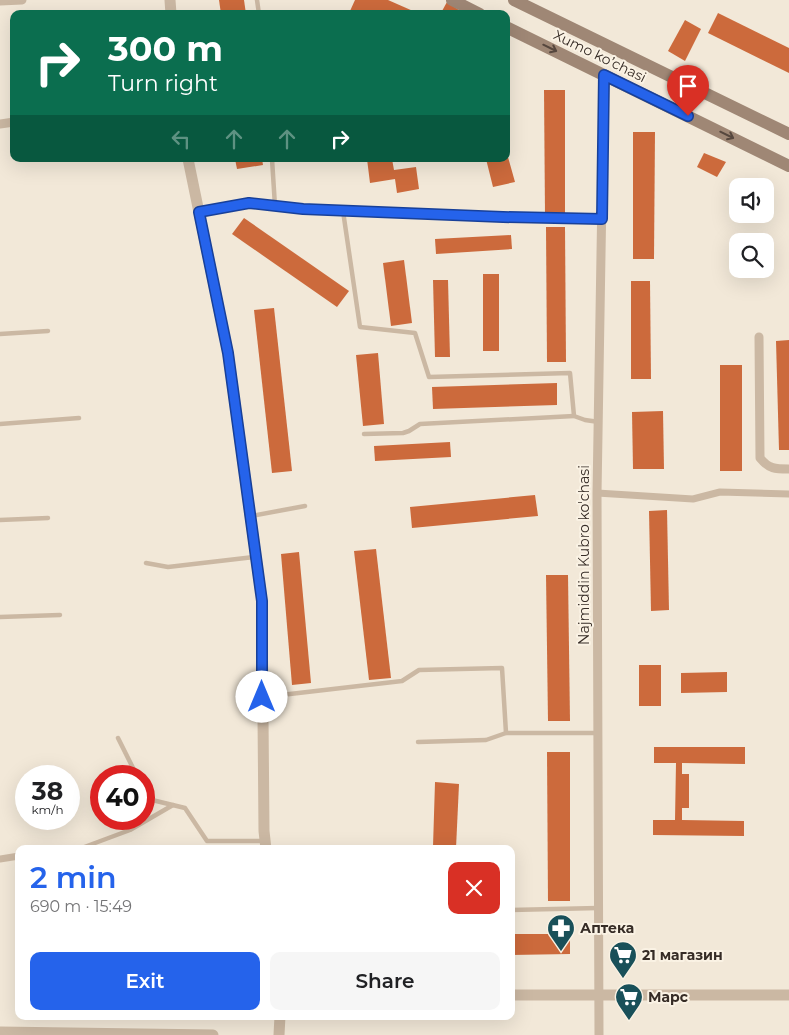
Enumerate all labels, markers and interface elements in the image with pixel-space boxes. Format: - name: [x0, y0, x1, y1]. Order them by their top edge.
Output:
- street label: Xumo ko’chasi: [551, 26, 649, 86]
- text: 300 m: [108, 27, 223, 70]
- icon: right: [25, 30, 90, 95]
- one-way arrow: [542, 44, 557, 53]
- pin: [667, 65, 709, 116]
- text: Turn right: [108, 70, 218, 97]
- icon: arrive: [674, 72, 702, 100]
- icon: left: [167, 125, 195, 153]
- icon: ahead: [220, 125, 248, 153]
- icon: ahead: [273, 125, 301, 153]
- icon: right: [326, 125, 354, 153]
- one-way arrow: [719, 131, 734, 140]
- map controls: [729, 178, 774, 278]
- button: sound: [729, 178, 774, 223]
- button: search: [729, 233, 774, 278]
- street label: Najmiddin Kubro ko'chasi: [575, 465, 593, 645]
- position arrow: [235, 670, 287, 722]
- speed limit sign: 40: [90, 765, 155, 830]
- text: 38: [32, 776, 63, 806]
- text: km/h: [31, 802, 64, 817]
- text: 2 min: [30, 859, 117, 896]
- button: close: [448, 862, 500, 914]
- text: 690 m · 15:49: [30, 897, 132, 916]
- pharmacy icon: Аптека: [546, 913, 576, 952]
- place label: Аптека: [580, 919, 634, 937]
- supermarket icon: 21 магазин: [608, 940, 638, 979]
- place label: 21 магазин: [642, 946, 723, 964]
- button: Exit: [30, 952, 260, 1010]
- button: Share: [270, 952, 500, 1010]
- supermarket icon: Марс: [614, 982, 644, 1021]
- place label: Марс: [648, 988, 689, 1006]

